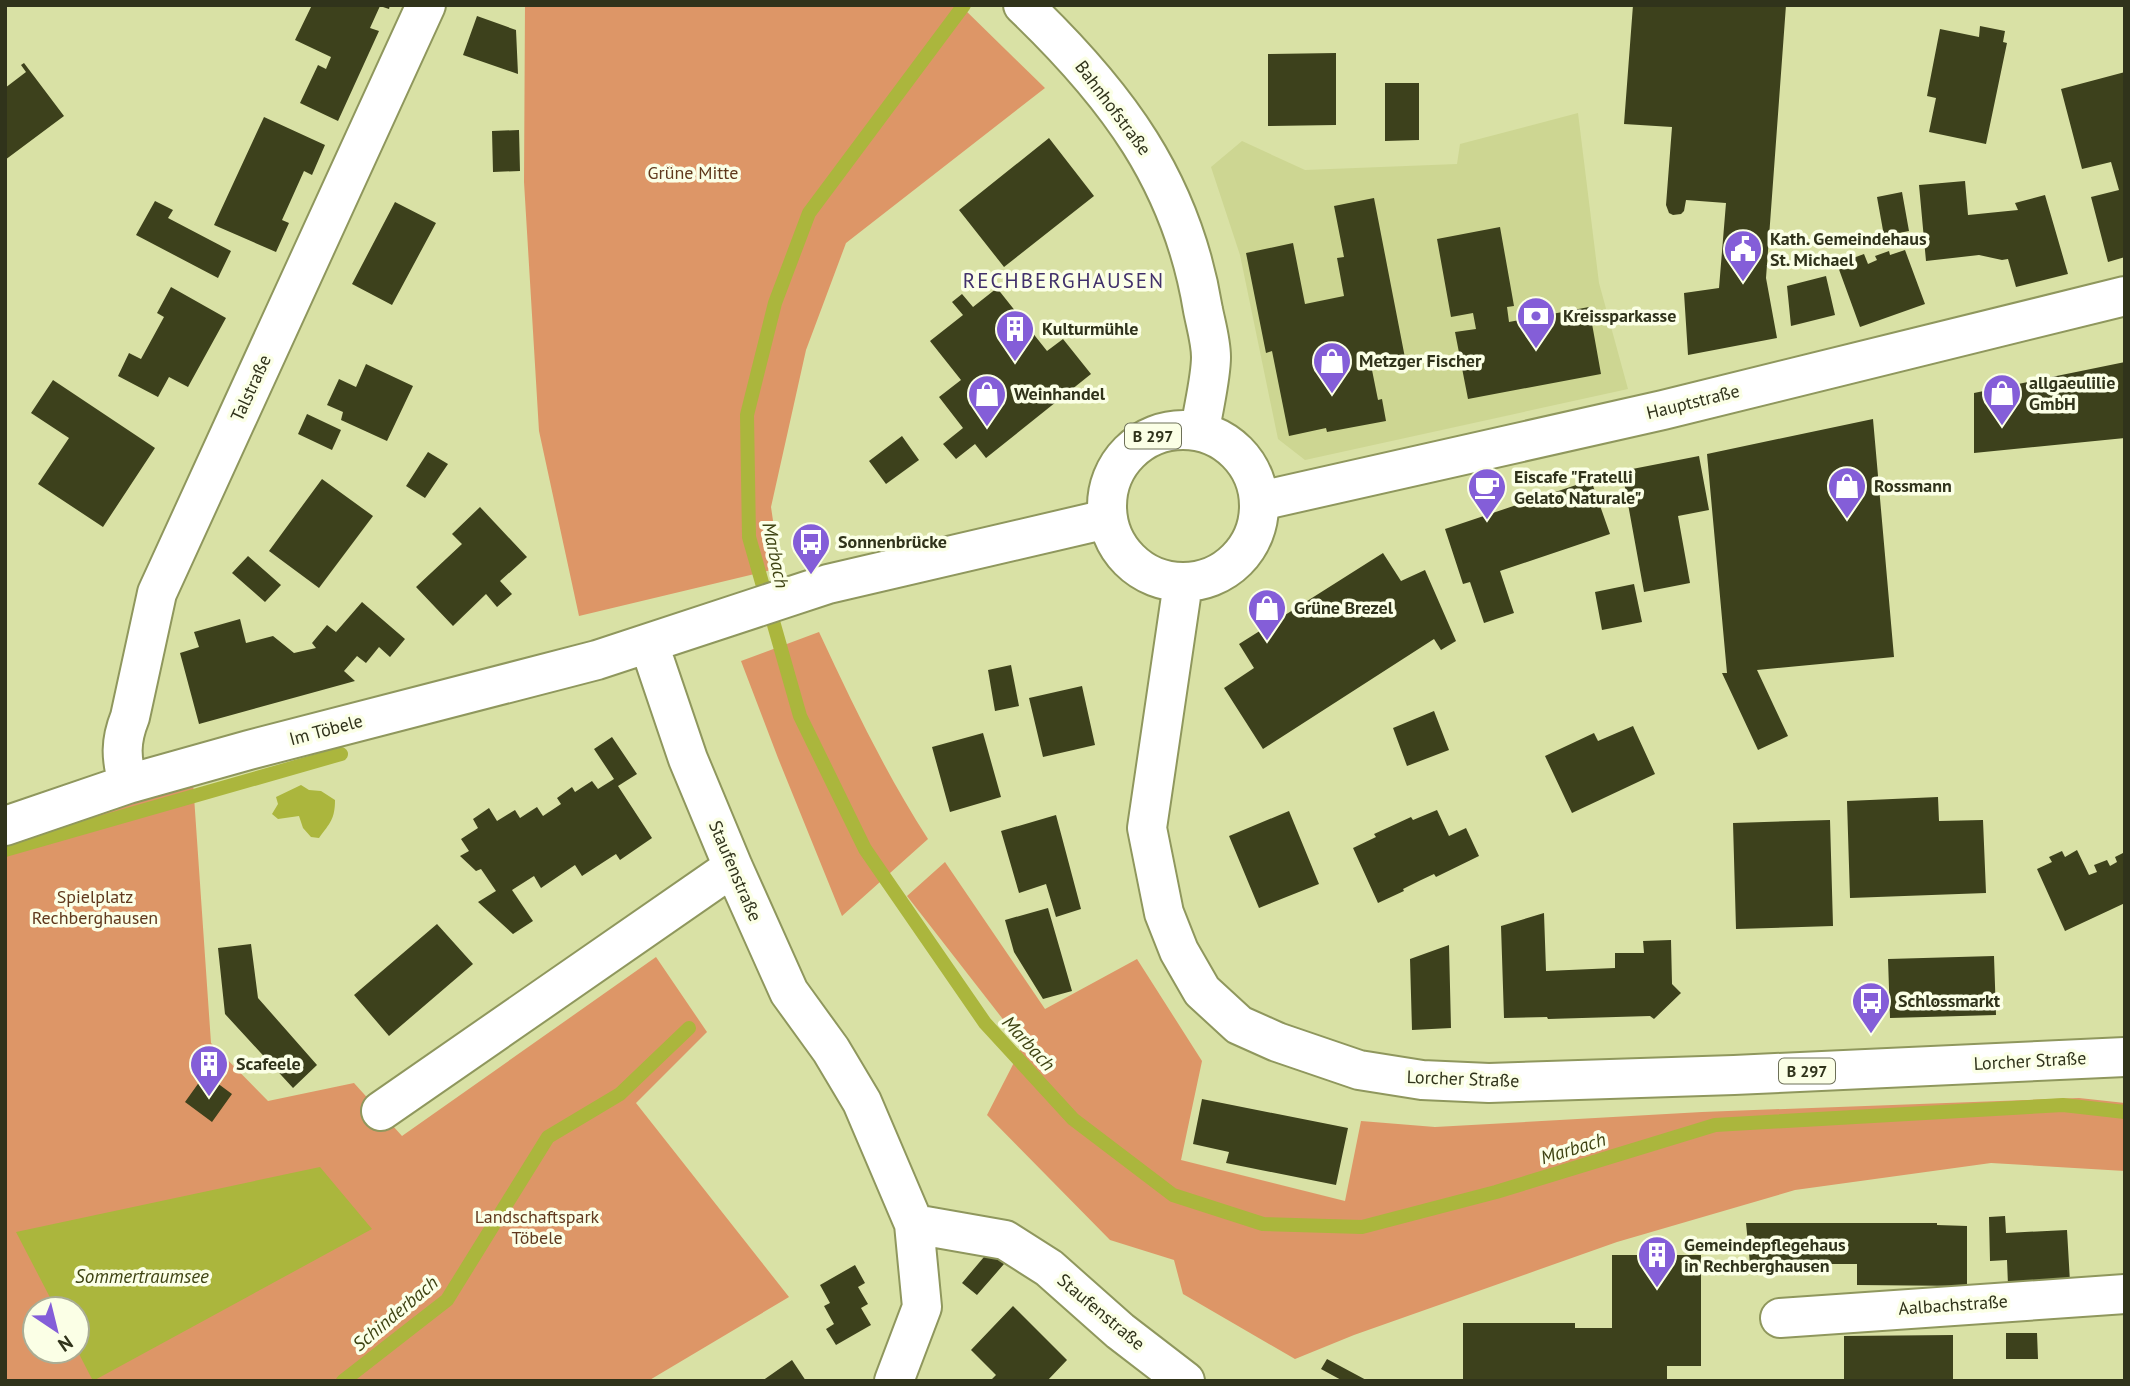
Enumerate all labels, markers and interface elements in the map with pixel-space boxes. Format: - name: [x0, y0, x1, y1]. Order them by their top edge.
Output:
- street label: Bahnhofstraße: [1070, 56, 1156, 160]
- park label: Grüne Mitte: [648, 161, 738, 184]
- place label: Kath. Gemeindehaus St. Michael: [1770, 227, 1927, 271]
- public building icon: Kath. Gemeindehaus St. Michael: [1722, 228, 1764, 283]
- district label: RECHBERGHAUSEN: [963, 267, 1165, 294]
- bank icon: Kreissparkasse: [1515, 295, 1557, 350]
- place label: Kreissparkasse: [1563, 304, 1676, 327]
- building icon: Kulturmühle: [994, 308, 1036, 363]
- place label: Kulturmühle: [1042, 317, 1138, 340]
- shop icon: Metzger Fischer: [1311, 340, 1353, 395]
- place label: Metzger Fischer: [1359, 349, 1482, 372]
- street label: Talstraße: [225, 351, 276, 425]
- place label: allgaeulilie GmbH: [2029, 371, 2115, 415]
- shop icon: allgaeulilie GmbH: [1981, 372, 2023, 427]
- shop icon: Weinhandel: [966, 373, 1008, 428]
- street label: Hauptstraße: [1644, 379, 1742, 424]
- place label: Weinhandel: [1014, 382, 1106, 405]
- road number: B 297: [1125, 424, 1181, 448]
- place label: Eiscafe "Fratelli Gelato Naturale": [1514, 465, 1641, 509]
- shop icon: Rossmann: [1826, 465, 1868, 520]
- cafe icon: Eiscafe "Fratelli Gelato Naturale": [1466, 466, 1508, 521]
- place label: Rossmann: [1874, 474, 1952, 497]
- water label: Marbach: [757, 520, 795, 590]
- bus stop icon: Sonnenbrücke: [790, 521, 832, 576]
- place label: Sonnenbrücke: [838, 530, 947, 553]
- shop icon: Grüne Brezel: [1246, 587, 1288, 642]
- place label: Grüne Brezel: [1294, 596, 1394, 619]
- street label: Im Töbele: [287, 709, 365, 750]
- street label: Staufenstraße: [704, 817, 767, 925]
- park label: Spielplatz Rechberghausen: [32, 885, 158, 929]
- bus stop icon: Schlossmarkt: [1850, 980, 1892, 1035]
- place label: Schlossmarkt: [1898, 989, 2001, 1012]
- water label: Marbach: [997, 1010, 1061, 1076]
- building icon: Scafeele: [188, 1043, 230, 1098]
- street label: Lorcher Straße: [1973, 1046, 2087, 1075]
- place label: Scafeele: [236, 1052, 301, 1075]
- road number: B 297: [1779, 1058, 1835, 1084]
- street label: Lorcher Straße: [1406, 1065, 1520, 1092]
- water label: Marbach: [1537, 1127, 1609, 1169]
- park label: Landschaftspark Töbele: [475, 1205, 600, 1249]
- place label: Gemeindepflegehaus in Rechberghausen: [1684, 1233, 1846, 1277]
- building icon: Gemeindepflegehaus in Rechberghausen: [1636, 1234, 1678, 1289]
- water label: Sommertraumsee: [75, 1264, 209, 1288]
- street label: Staufenstraße: [1053, 1268, 1150, 1355]
- water label: Schinderbach: [347, 1270, 443, 1356]
- street label: Aalbachstraße: [1897, 1289, 2009, 1320]
- north arrow: [21, 1295, 91, 1365]
- text: N: [54, 1331, 78, 1357]

